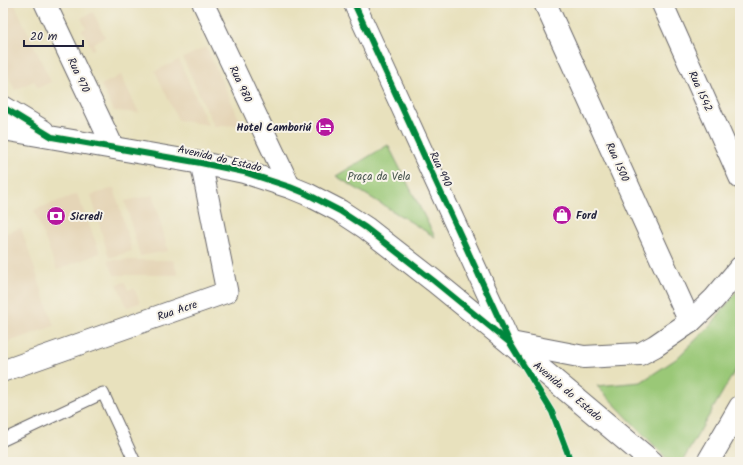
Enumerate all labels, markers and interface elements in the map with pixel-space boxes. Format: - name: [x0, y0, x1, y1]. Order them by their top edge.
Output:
- scale bar: [24, 22, 83, 48]
- text: 20 m: [30, 27, 58, 46]
- street label: Rua 970: [62, 55, 94, 97]
- street label: Rua 980: [224, 63, 257, 106]
- street label: Rua 1542: [683, 68, 717, 115]
- hotel icon: Hotel Camboriú: [314, 116, 336, 138]
- place label: Hotel Camboriú: [237, 119, 312, 137]
- street label: Rua 1500: [600, 140, 634, 186]
- street label: Avenida do Estado: [176, 141, 264, 177]
- street label: Rua 990: [424, 149, 456, 191]
- park label: Praça da Vela: [348, 168, 410, 186]
- shop icon: Ford: [551, 204, 573, 226]
- bank icon: Sicredi: [45, 205, 67, 227]
- place label: Ford: [576, 207, 598, 225]
- place label: Sicredi: [70, 208, 104, 226]
- street label: Rua Acre: [155, 296, 200, 326]
- street label: Avenida do Estado: [529, 357, 606, 426]

